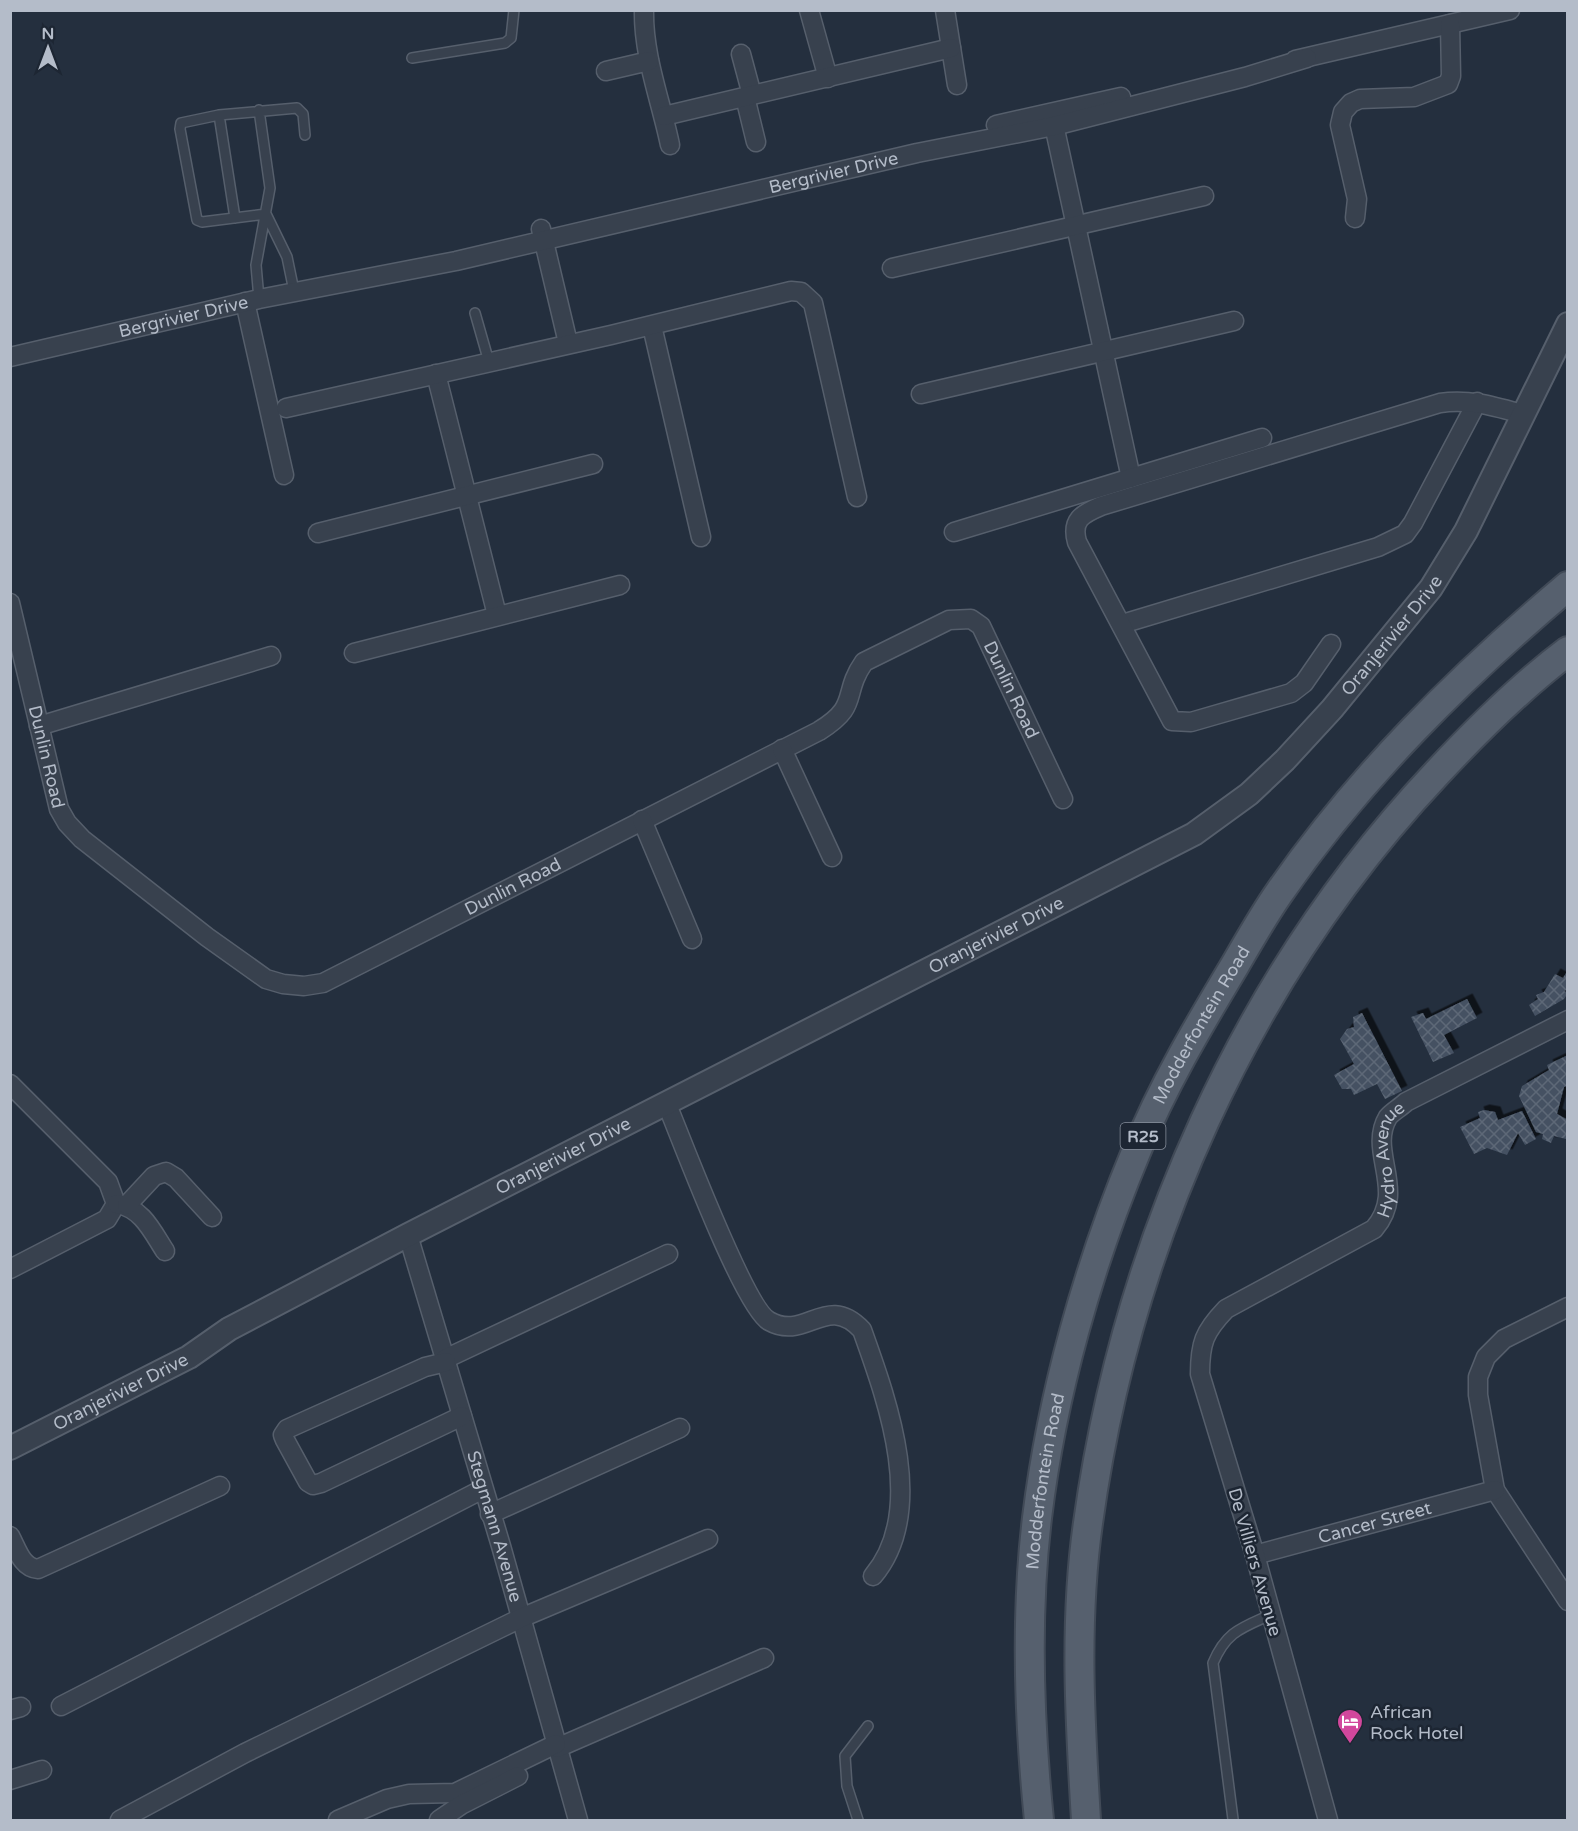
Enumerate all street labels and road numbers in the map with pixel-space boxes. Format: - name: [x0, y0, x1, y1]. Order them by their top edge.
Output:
- street label: Bergrivier Drive: [767, 147, 900, 198]
- street label: Bergrivier Drive: [117, 291, 250, 342]
- street label: Oranjerivier Drive: [1336, 571, 1447, 700]
- street label: Dunlin Road: [979, 637, 1044, 742]
- street label: Dunlin Road: [24, 703, 69, 810]
- street label: Dunlin Road: [461, 853, 565, 920]
- street label: Oranjerivier Drive: [925, 891, 1067, 979]
- street label: Modderfontein Road: [1148, 942, 1255, 1108]
- street label: Hydro Avenue: [1371, 1096, 1409, 1221]
- street label: Oranjerivier Drive: [492, 1112, 634, 1199]
- road number: R25: [1120, 1123, 1166, 1149]
- street label: Oranjerivier Drive: [49, 1348, 192, 1435]
- street label: Modderfontein Road: [1021, 1391, 1069, 1570]
- street label: Stegmann Avenue: [462, 1448, 527, 1605]
- street label: De Villiers Avenue: [1223, 1485, 1287, 1639]
- street label: Cancer Street: [1316, 1497, 1434, 1548]

